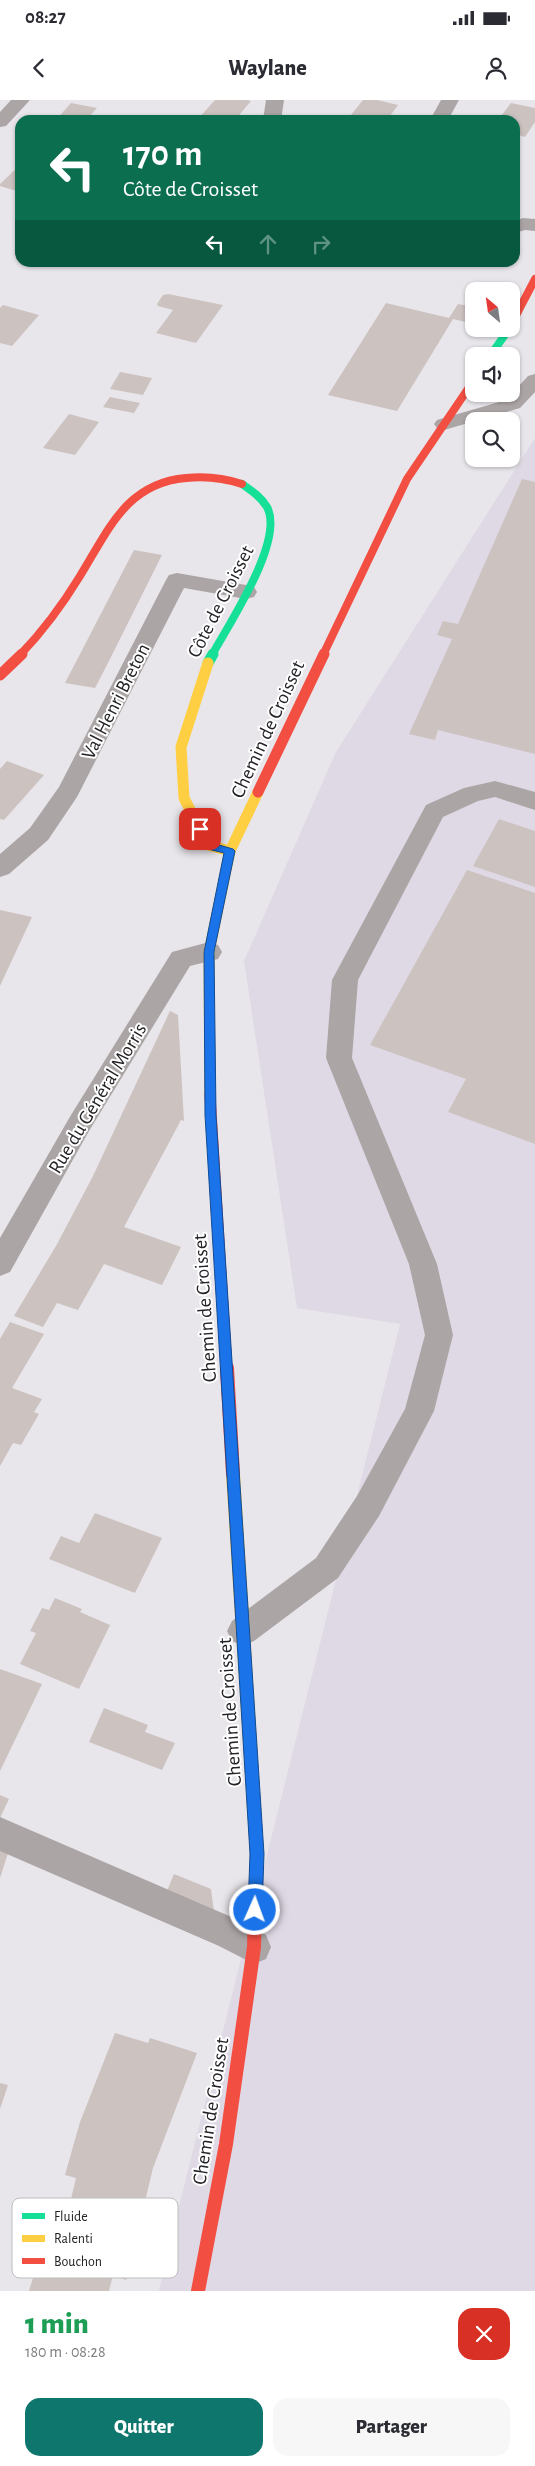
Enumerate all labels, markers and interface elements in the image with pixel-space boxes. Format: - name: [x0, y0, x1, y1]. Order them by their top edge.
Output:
- text: 08:27: [25, 8, 66, 27]
- icon: back: [25, 54, 53, 82]
- icon: person: [482, 54, 510, 82]
- text: Waylane: [228, 57, 307, 79]
- icon: left: [40, 135, 105, 200]
- text: 170 m: [123, 137, 203, 172]
- text: Côte de Croisset: [123, 178, 258, 200]
- icon: left: [201, 230, 229, 258]
- icon: ahead: [254, 230, 282, 258]
- icon: right: [307, 230, 335, 258]
- north arrow: [465, 282, 520, 338]
- map controls: [465, 282, 520, 467]
- button: sound: [465, 347, 520, 402]
- button: search: [465, 412, 520, 467]
- street label: Côte de Croisset: [184, 542, 258, 661]
- street label: Val Henri Breton: [78, 640, 154, 763]
- street label: Chemin de Croisset: [227, 657, 309, 801]
- pin: [179, 808, 221, 850]
- icon: arrive: [186, 815, 214, 843]
- street label: Rue du Général Morris: [45, 1020, 151, 1177]
- street label: Chemin de Croisset: [190, 1232, 220, 1383]
- street label: Chemin de Croisset: [215, 1636, 245, 1787]
- position arrow: [228, 1883, 280, 1935]
- street label: Chemin de Croisset: [189, 2035, 233, 2186]
- legend: [12, 2198, 178, 2278]
- text: Fluide: [54, 2210, 88, 2224]
- text: Ralenti: [54, 2232, 93, 2246]
- text: Bouchon: [54, 2255, 102, 2269]
- button: close: [458, 2308, 510, 2360]
- text: 1 min: [25, 2309, 89, 2339]
- text: 180 m · 08:28: [25, 2344, 105, 2360]
- button: Quitter: [25, 2398, 263, 2456]
- button: Partager: [273, 2398, 510, 2456]

